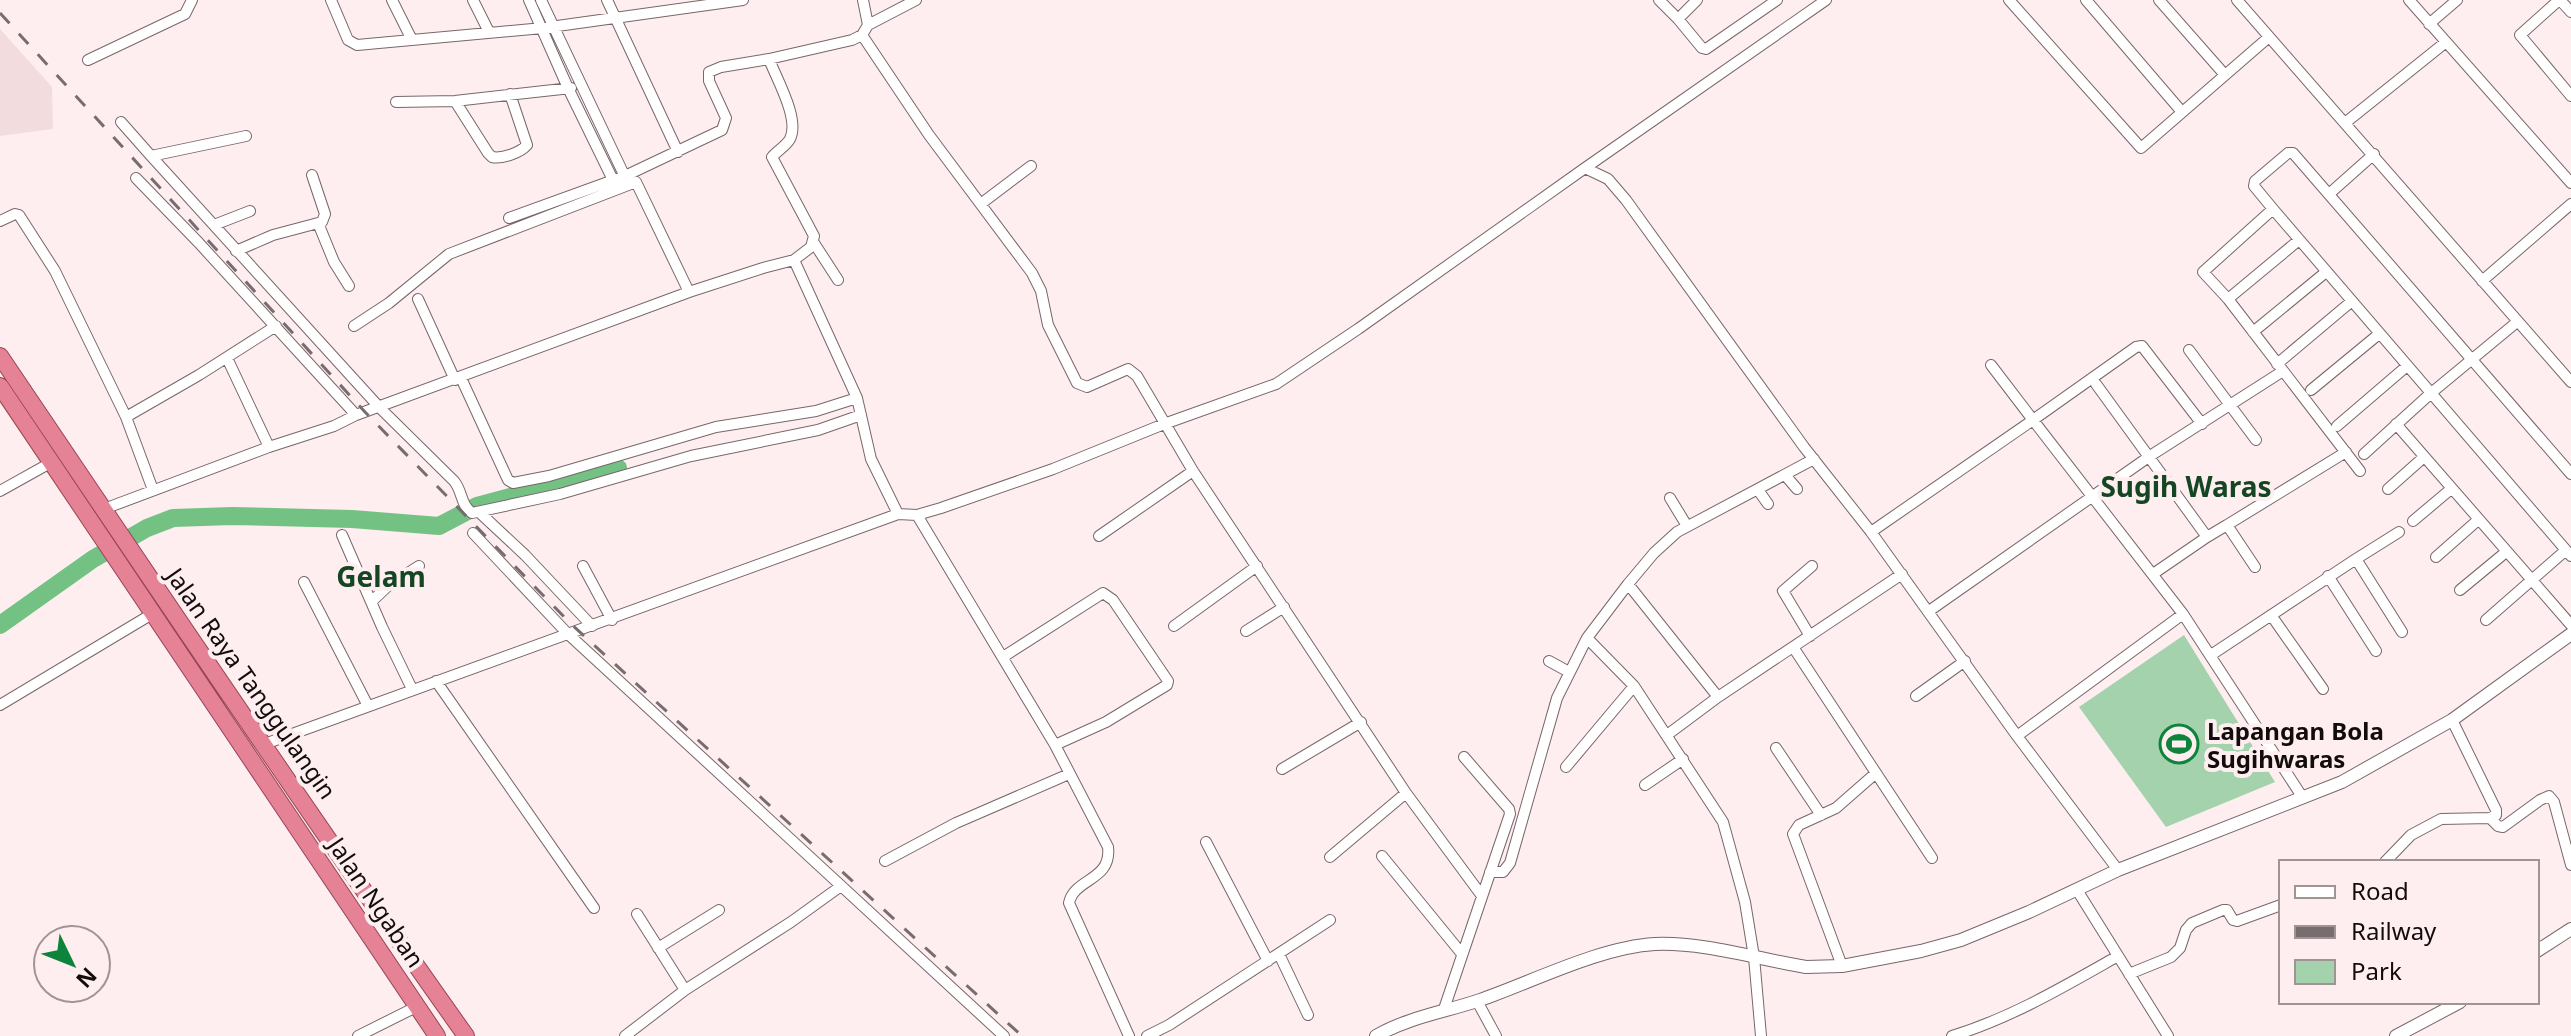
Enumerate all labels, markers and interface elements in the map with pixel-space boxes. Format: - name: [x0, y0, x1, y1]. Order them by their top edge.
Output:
- district label: Sugih Waras: [2100, 467, 2272, 505]
- district label: Gelam: [336, 557, 426, 595]
- street label: Jalan Raya Tanggulangin: [158, 559, 345, 805]
- place label: Lapangan Bola Sugihwaras: [2207, 714, 2384, 775]
- sports icon: Lapangan Bola Sugihwaras: [2158, 723, 2200, 765]
- street label: Jalan Ngaban: [320, 829, 433, 974]
- legend: [2279, 860, 2539, 1004]
- text: Road: [2351, 874, 2409, 907]
- text: Railway: [2351, 914, 2437, 947]
- north arrow: [32, 924, 112, 1004]
- text: Park: [2351, 954, 2402, 987]
- text: N: [70, 962, 104, 995]

